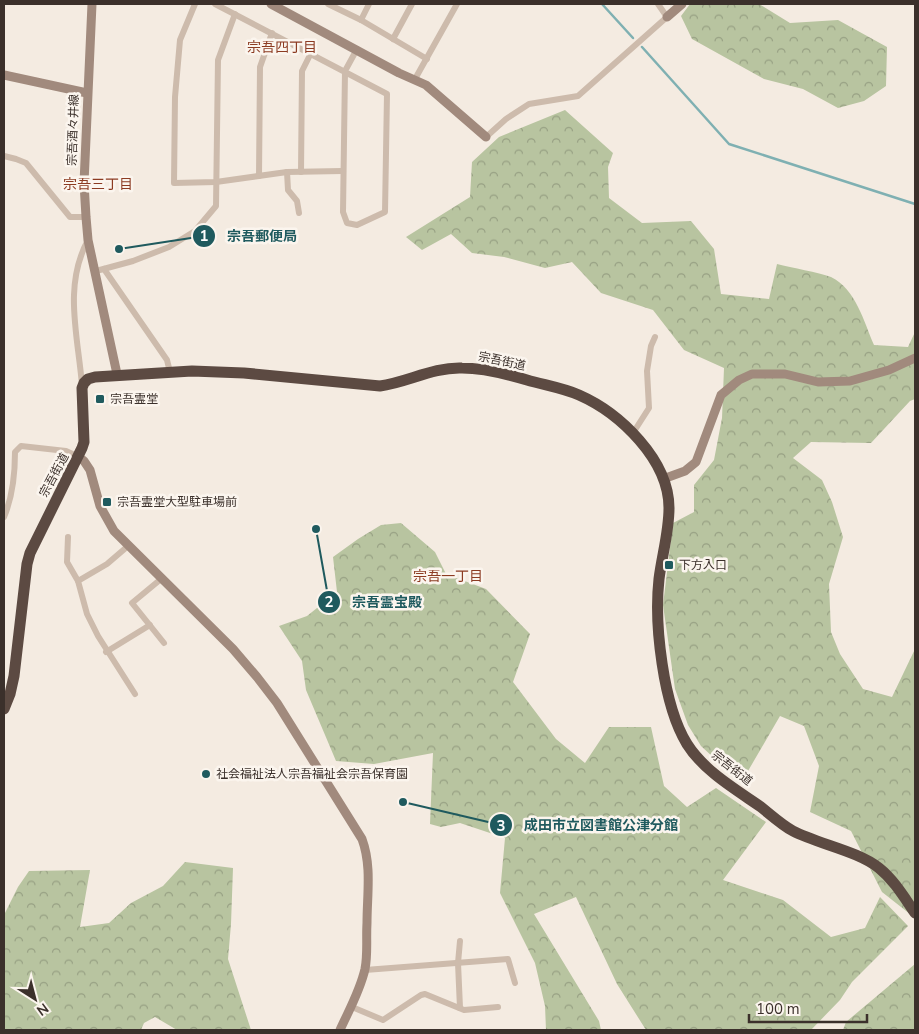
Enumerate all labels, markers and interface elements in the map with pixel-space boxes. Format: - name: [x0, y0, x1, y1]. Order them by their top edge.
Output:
- district label: 宗吾四丁目: [247, 38, 317, 57]
- street label: 宗吾酒々井線: [64, 94, 82, 166]
- district label: 宗吾三丁目: [63, 175, 133, 194]
- callout: 宗吾郵便局: [192, 222, 307, 251]
- text: 1: [199, 226, 209, 246]
- text: 宗吾郵便局: [227, 227, 297, 246]
- street label: 宗吾街道: [477, 348, 527, 374]
- place label: 宗吾霊堂: [110, 391, 158, 407]
- marker: 宗吾霊堂: [94, 393, 106, 405]
- street label: 宗吾街道: [36, 450, 72, 500]
- place label: 宗吾霊堂大型駐車場前: [117, 494, 237, 510]
- marker: 宗吾霊堂大型駐車場前: [101, 496, 113, 508]
- place label: 下方入口: [679, 557, 727, 573]
- marker: 下方入口: [663, 559, 675, 571]
- district label: 宗吾一丁目: [413, 567, 483, 586]
- callout: 宗吾霊宝殿: [317, 587, 432, 616]
- text: 2: [324, 592, 334, 612]
- text: 宗吾霊宝殿: [352, 593, 422, 612]
- street label: 宗吾街道: [708, 747, 756, 789]
- place label: 社会福祉法人宗吾福祉会宗吾保育園: [216, 766, 408, 782]
- marker: 社会福祉法人宗吾福祉会宗吾保育園: [200, 768, 212, 780]
- callout: 成田市立図書館公津分館: [489, 811, 688, 840]
- text: 3: [496, 816, 506, 836]
- text: 成田市立図書館公津分館: [524, 816, 678, 835]
- north arrow: [10, 974, 60, 1024]
- scale bar: [749, 992, 866, 1024]
- text: N: [33, 998, 52, 1020]
- text: 100 m: [756, 999, 800, 1019]

